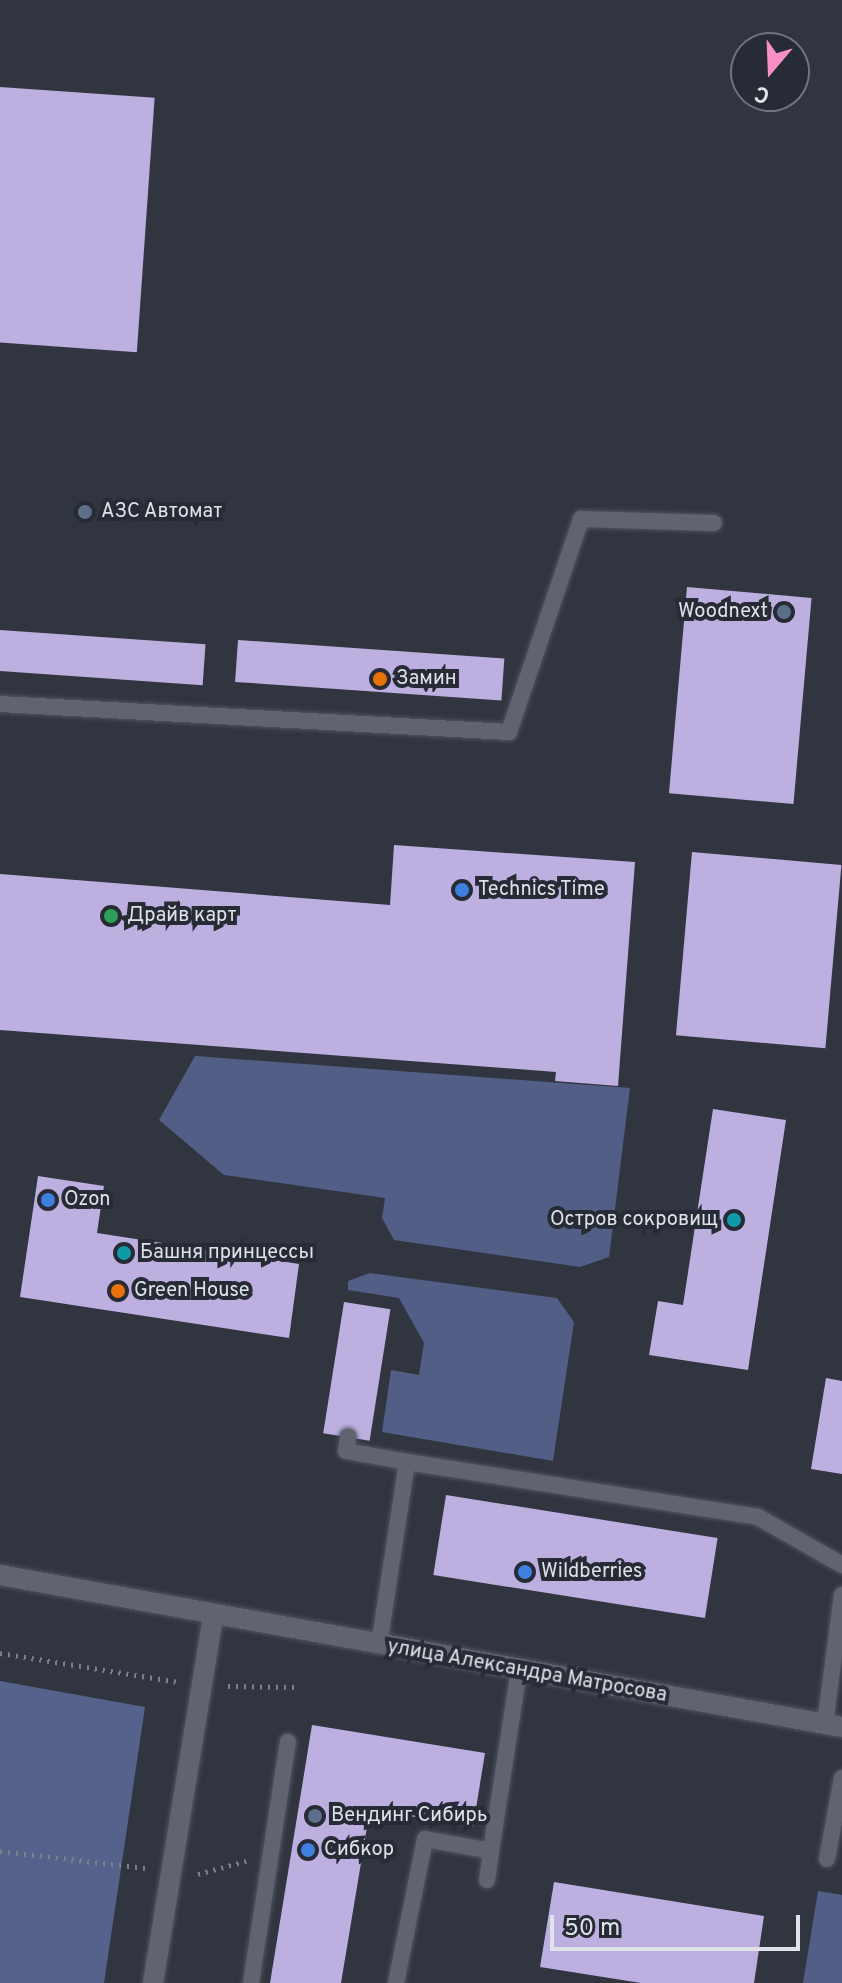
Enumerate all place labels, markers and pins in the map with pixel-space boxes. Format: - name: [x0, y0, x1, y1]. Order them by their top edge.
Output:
- place label: АЗС Автомат: [101, 500, 223, 524]
- marker: АЗС Автомат: [76, 503, 94, 521]
- place label: Woodnext: [678, 600, 768, 624]
- marker: Woodnext: [775, 603, 793, 621]
- place label: Замин: [396, 667, 457, 691]
- marker: Замин: [371, 670, 389, 688]
- place label: Technics Time: [478, 878, 605, 902]
- marker: Technics Time: [453, 881, 471, 899]
- place label: Драйв карт: [127, 904, 236, 928]
- marker: Драйв карт: [102, 907, 120, 925]
- place label: Ozon: [64, 1188, 110, 1212]
- marker: Ozon: [39, 1191, 57, 1209]
- place label: Остров сокровищ: [550, 1208, 718, 1232]
- marker: Остров сокровищ: [725, 1211, 743, 1229]
- place label: Башня принцессы: [140, 1241, 314, 1265]
- marker: Башня принцессы: [115, 1244, 133, 1262]
- place label: Green House: [134, 1279, 249, 1303]
- marker: Green House: [109, 1282, 127, 1300]
- place label: Wildberries: [541, 1560, 642, 1584]
- marker: Wildberries: [516, 1563, 534, 1581]
- place label: Вендинг Сибирь: [331, 1804, 487, 1828]
- marker: Вендинг Сибирь: [306, 1807, 324, 1825]
- place label: Сибкор: [324, 1838, 394, 1862]
- marker: Сибкор: [299, 1841, 317, 1859]

